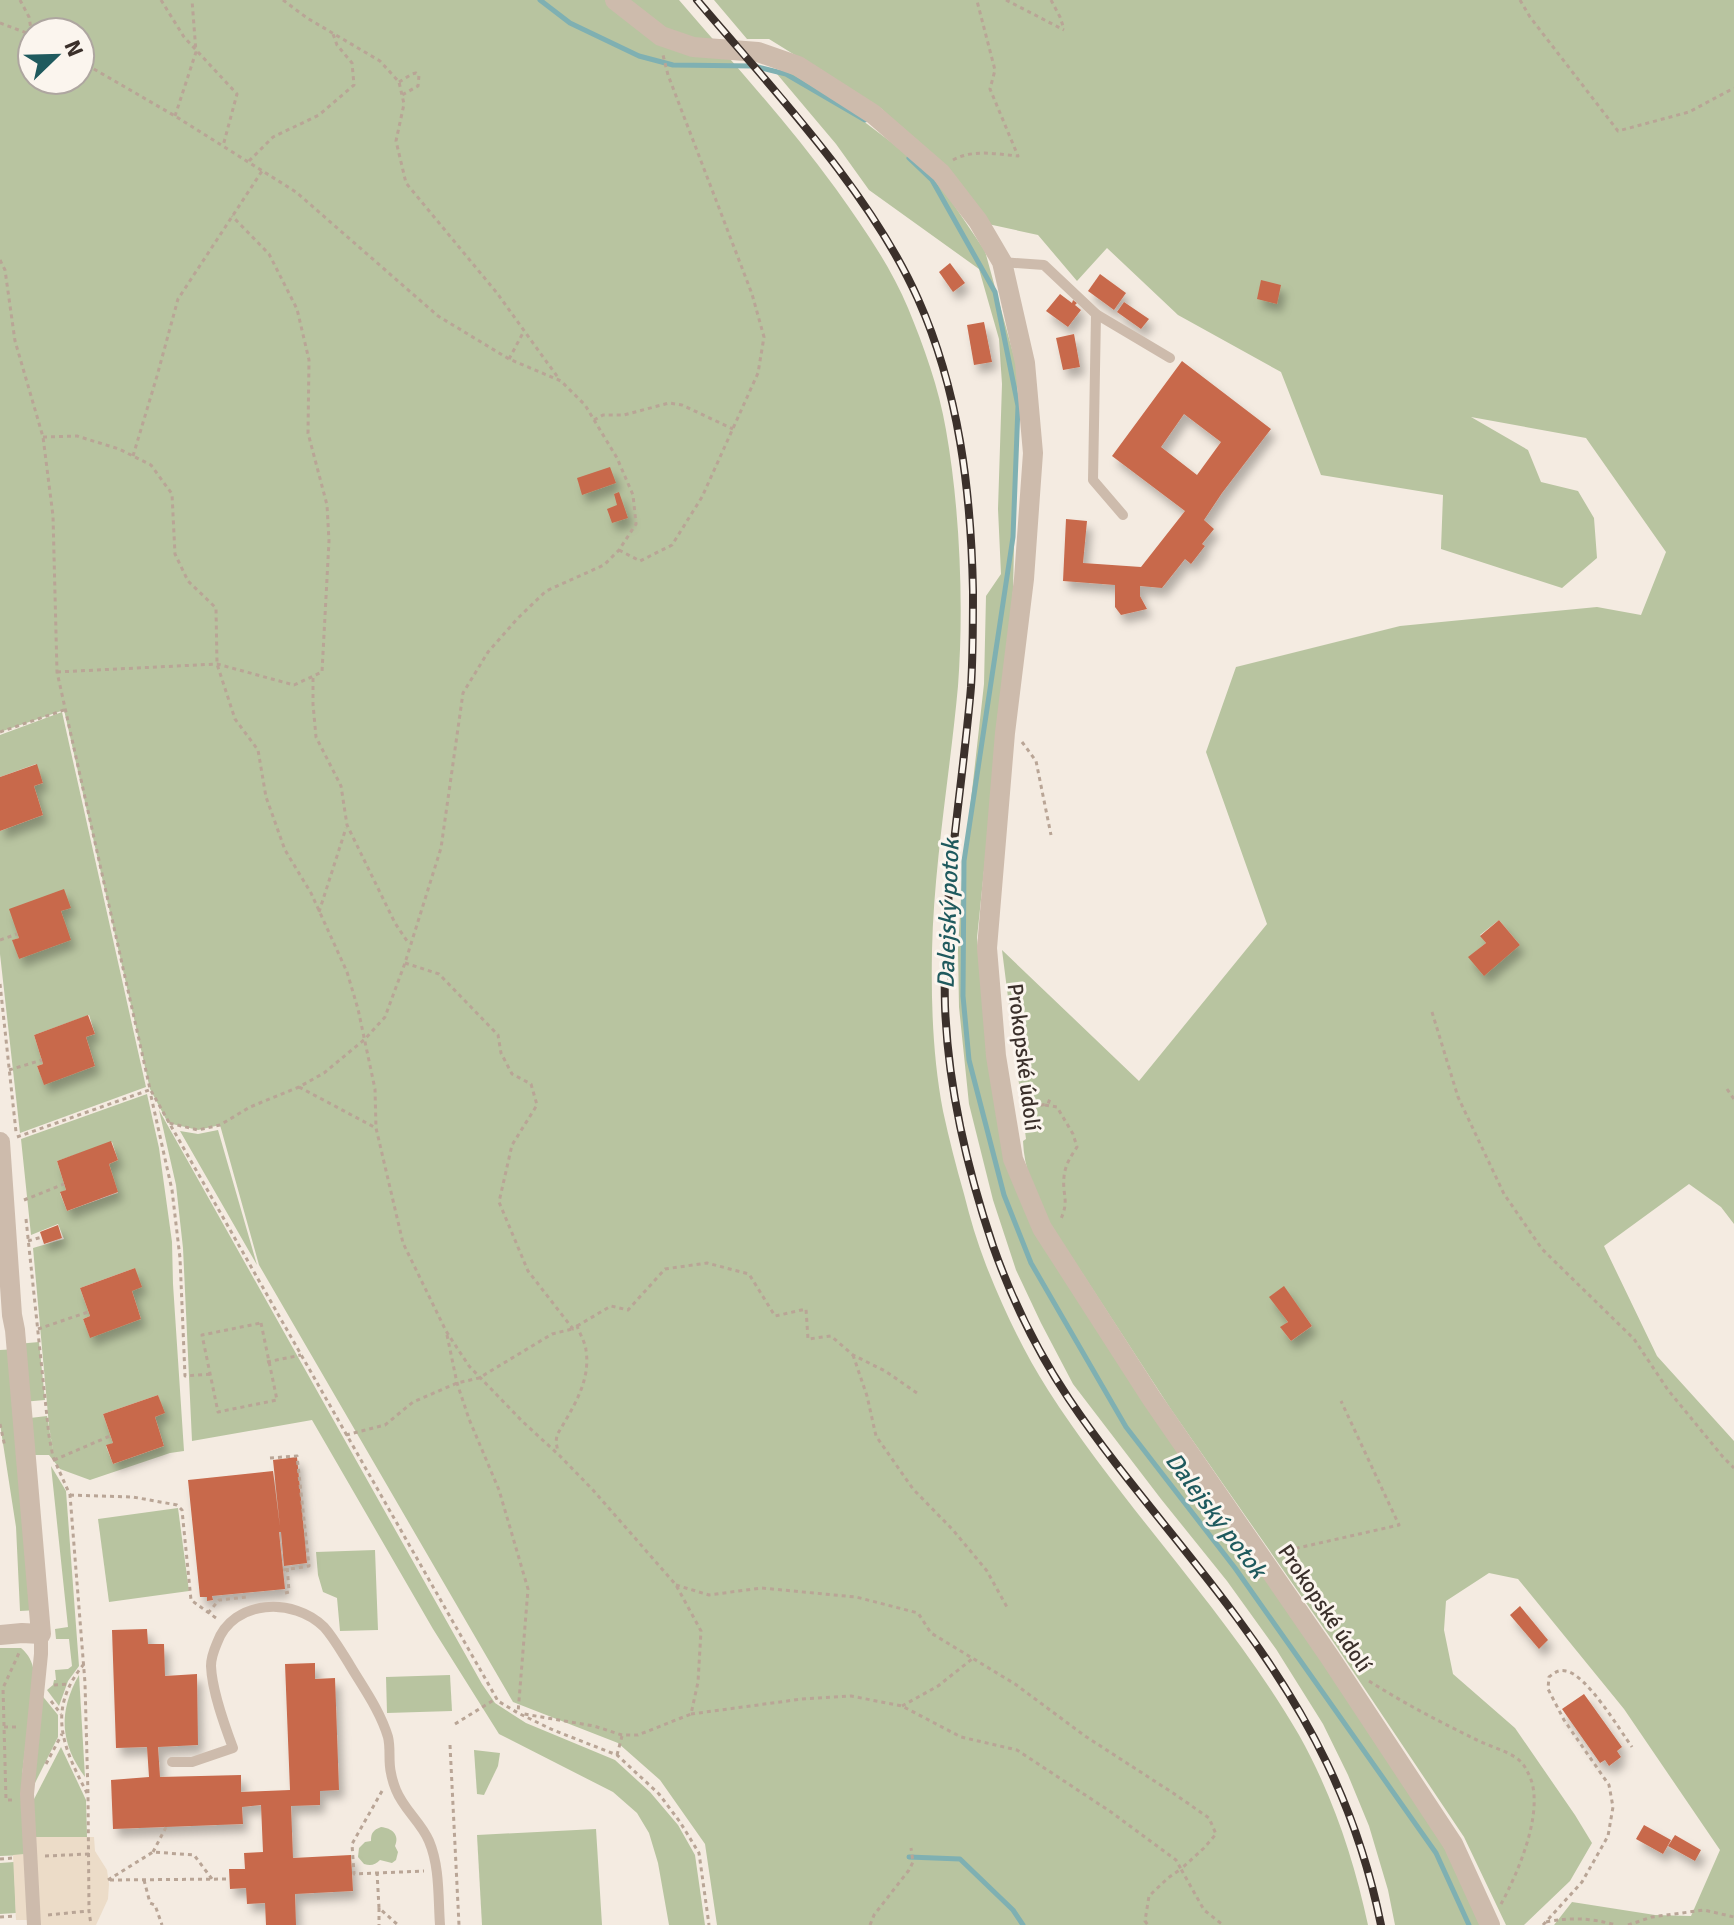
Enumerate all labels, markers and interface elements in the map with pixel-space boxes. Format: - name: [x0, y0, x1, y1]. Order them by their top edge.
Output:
- north arrow: [16, 16, 96, 96]
- text: N: [59, 36, 89, 61]
- water label: Dalejský potok: [930, 837, 966, 989]
- street label: Prokopské údolí: [1002, 982, 1046, 1132]
- water label: Dalejský potok: [1159, 1446, 1274, 1585]
- street label: Prokopské údolí: [1272, 1539, 1378, 1677]

